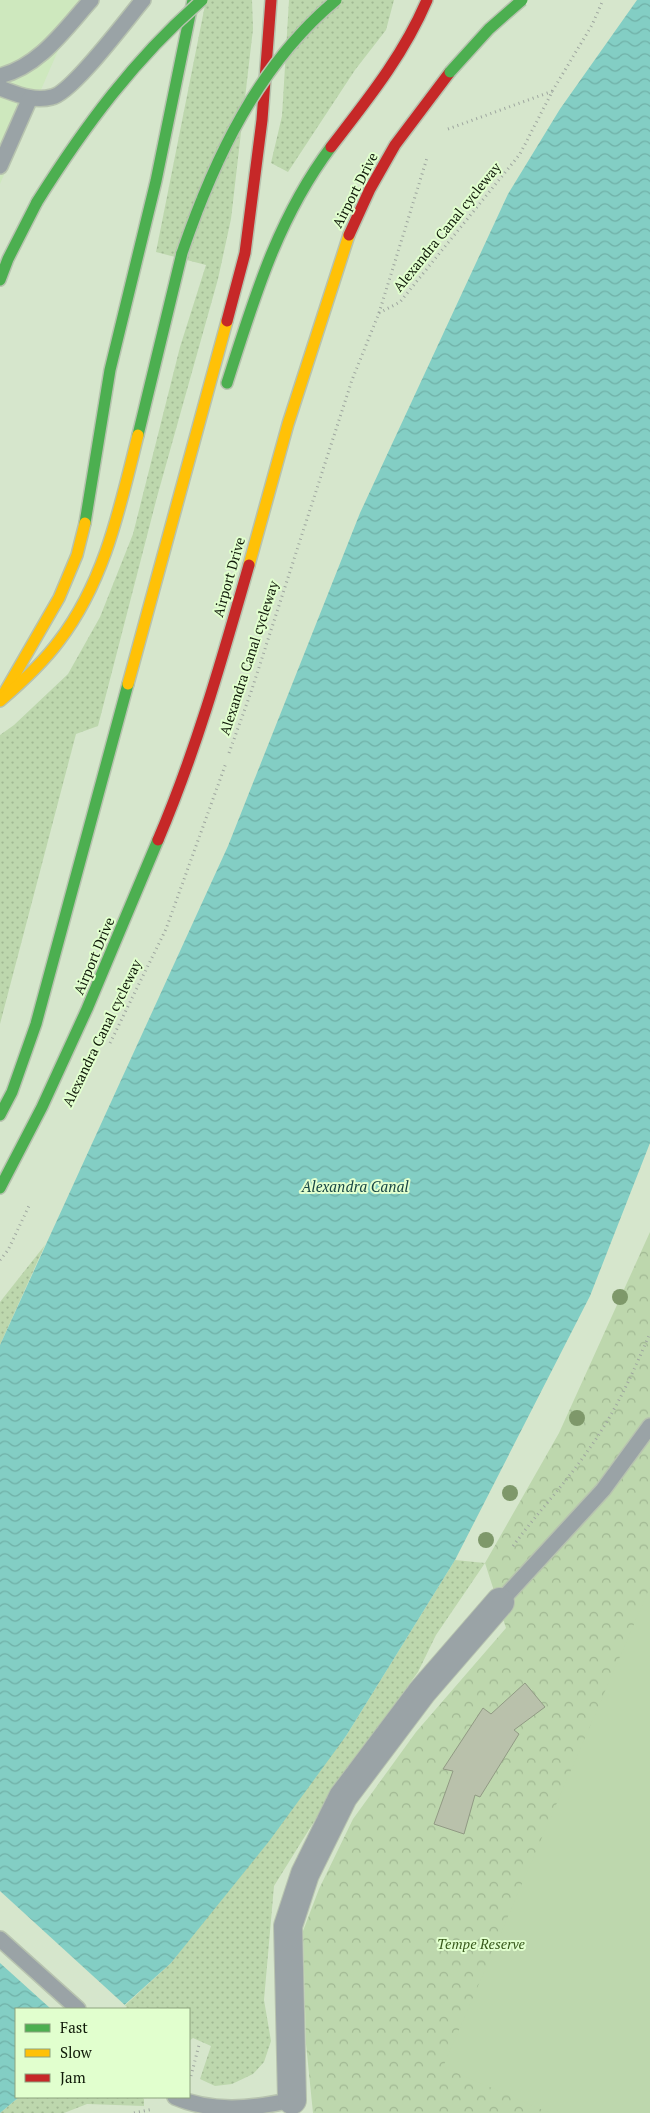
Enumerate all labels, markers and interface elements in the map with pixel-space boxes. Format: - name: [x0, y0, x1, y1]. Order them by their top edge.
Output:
- street label: Airport Drive: [327, 149, 382, 231]
- street label: Alexandra Canal cycleway: [388, 157, 505, 295]
- street label: Airport Drive: [208, 535, 249, 619]
- street label: Alexandra Canal cycleway: [215, 577, 283, 738]
- street label: Airport Drive: [69, 914, 118, 997]
- street label: Alexandra Canal cycleway: [58, 955, 146, 1109]
- water label: Alexandra Canal: [300, 1176, 409, 1196]
- park label: Tempe Reserve: [437, 1934, 526, 1953]
- legend: [15, 2008, 190, 2098]
- text: Fast: [60, 2017, 88, 2037]
- text: Slow: [60, 2042, 93, 2062]
- text: Jam: [60, 2067, 86, 2087]

